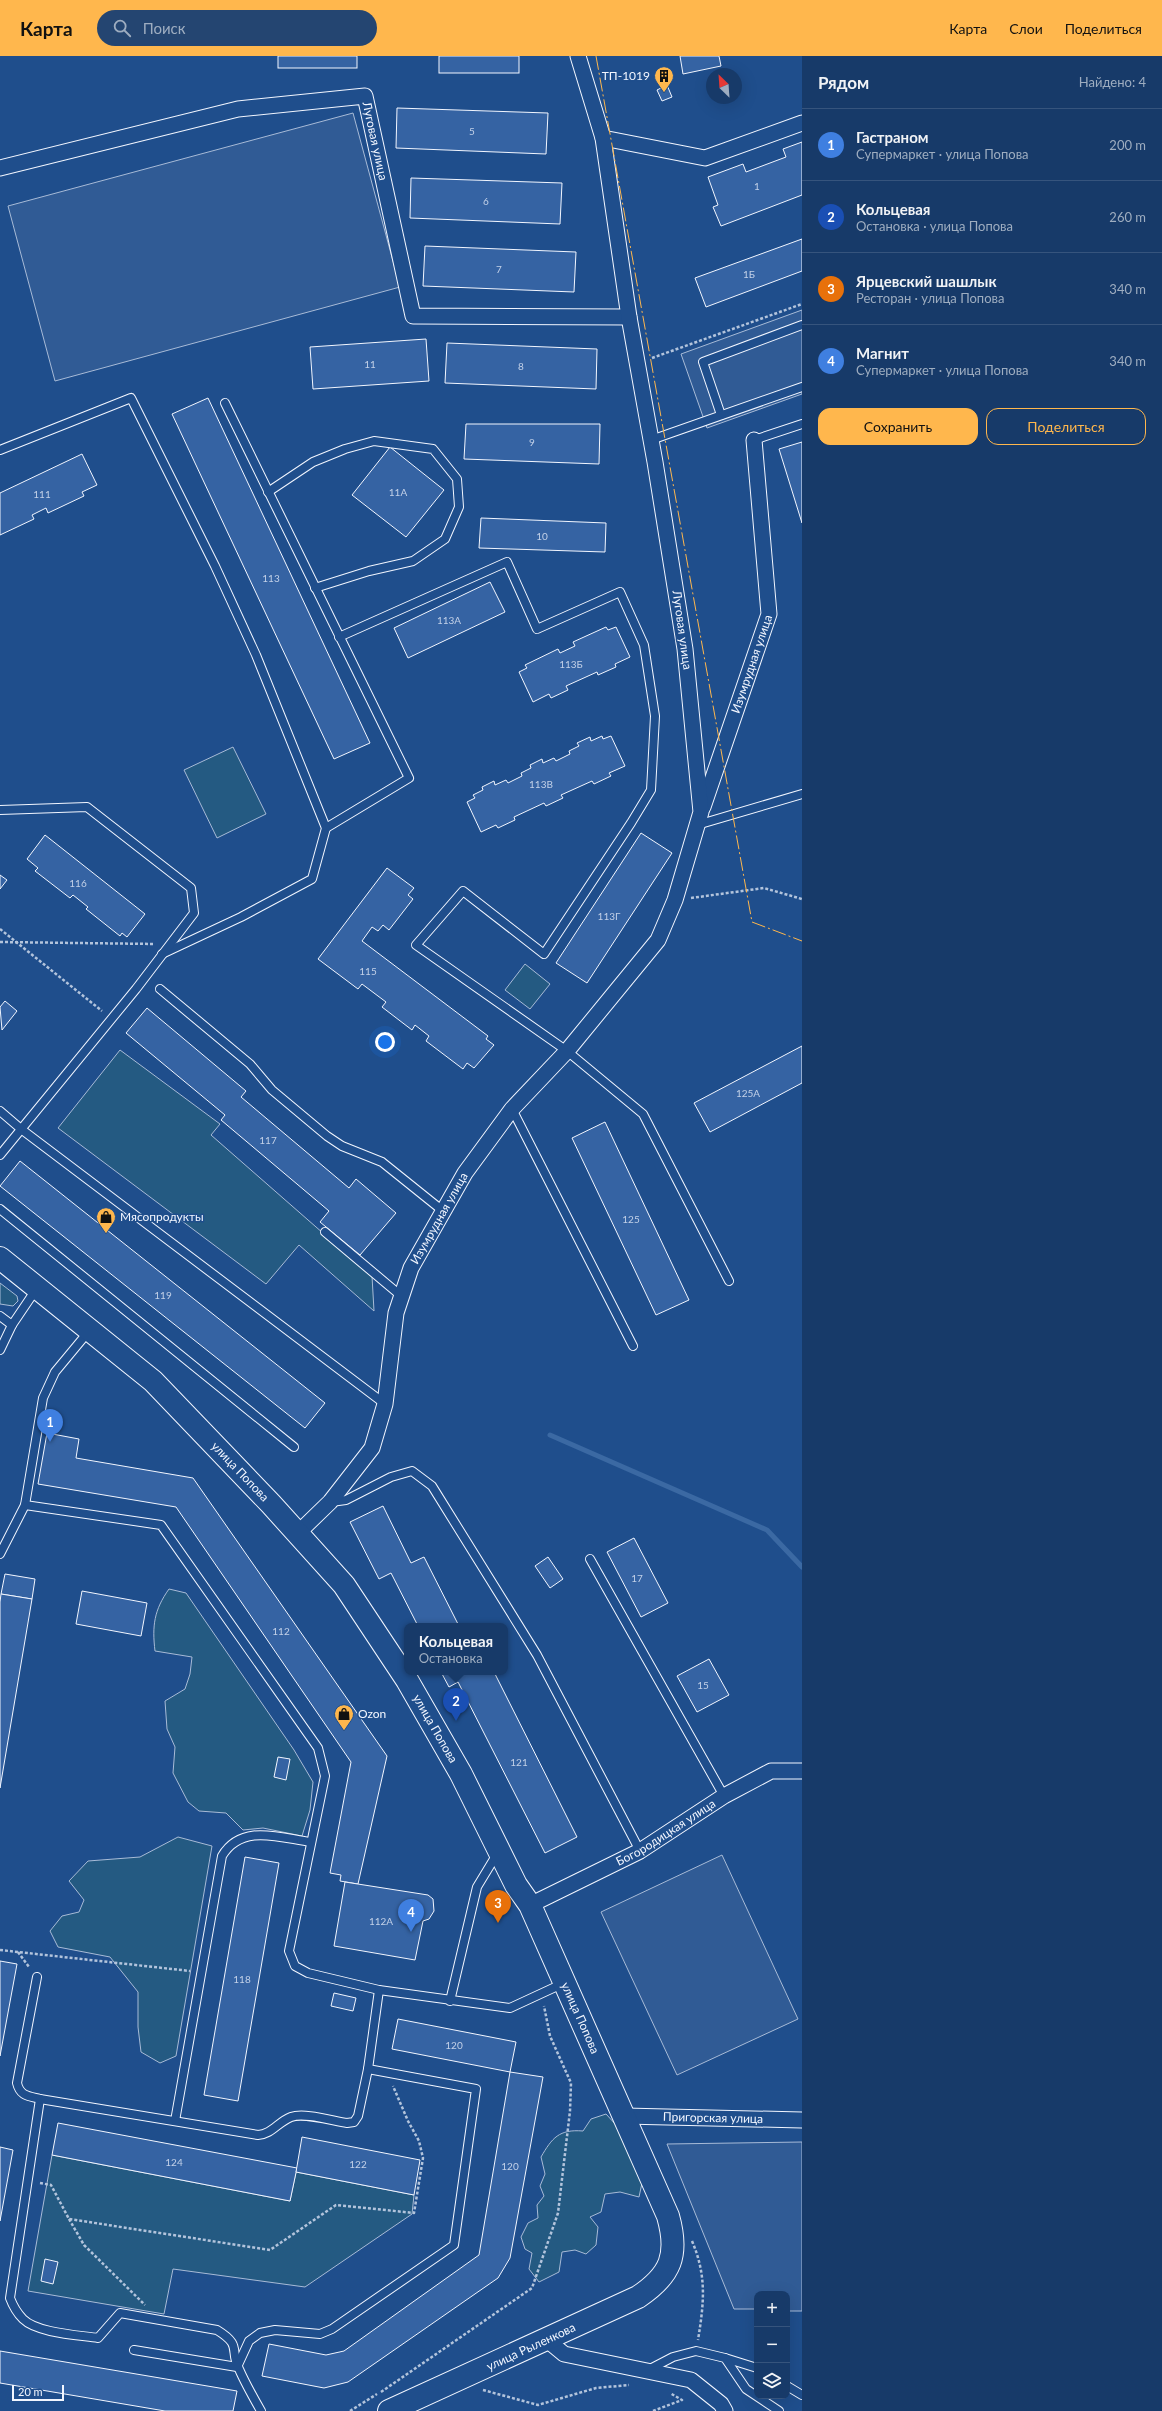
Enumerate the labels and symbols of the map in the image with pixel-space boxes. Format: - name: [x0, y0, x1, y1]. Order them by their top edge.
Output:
- building icon: ТП-1019: [653, 65, 675, 93]
- place label: ТП-1019: [602, 68, 650, 83]
- north arrow: [706, 68, 742, 104]
- street label: Луговая улица: [359, 99, 391, 182]
- house number: 5: [469, 125, 475, 137]
- house number: 1: [754, 180, 760, 192]
- house number: 6: [483, 195, 489, 207]
- house number: 7: [496, 263, 502, 275]
- house number: 1Б: [743, 268, 755, 280]
- house number: 11: [364, 358, 376, 370]
- house number: 8: [518, 360, 524, 372]
- house number: 9: [529, 436, 535, 448]
- house number: 11А: [389, 486, 407, 498]
- house number: 111: [33, 488, 51, 500]
- house number: 10: [536, 530, 548, 542]
- house number: 113: [262, 572, 280, 584]
- street label: Луговая улица: [669, 588, 695, 671]
- street label: Изумрудная улица: [728, 613, 775, 715]
- house number: 113А: [437, 614, 461, 626]
- house number: 113Б: [559, 658, 583, 670]
- house number: 113В: [529, 778, 553, 790]
- house number: 116: [69, 877, 87, 889]
- house number: 113Г: [598, 910, 621, 922]
- house number: 115: [359, 965, 377, 977]
- your location: [375, 1032, 395, 1052]
- house number: 125А: [736, 1087, 760, 1099]
- house number: 117: [259, 1134, 277, 1146]
- street label: Изумрудная улица: [407, 1170, 471, 1267]
- shop icon: Мясопродукты: [95, 1206, 117, 1234]
- place label: Мясопродукты: [120, 1209, 204, 1224]
- house number: 125: [622, 1213, 640, 1225]
- house number: 119: [154, 1289, 172, 1301]
- pin: 1: [37, 1409, 63, 1442]
- street label: улица Попова: [208, 1438, 272, 1504]
- house number: 17: [631, 1572, 643, 1584]
- house number: 112: [272, 1625, 290, 1637]
- house number: 15: [697, 1679, 709, 1691]
- pin: 2: [443, 1688, 469, 1721]
- street label: улица Попова: [410, 1691, 461, 1766]
- shop icon: Ozon: [333, 1703, 355, 1731]
- place label: Ozon: [358, 1706, 386, 1721]
- house number: 121: [510, 1756, 528, 1768]
- street label: Богородицкая улица: [613, 1796, 718, 1869]
- pin: 3: [485, 1890, 511, 1923]
- pin: 4: [398, 1899, 424, 1932]
- house number: 112А: [369, 1915, 393, 1927]
- house number: 118: [233, 1973, 251, 1985]
- street label: улица Попова: [558, 1980, 603, 2056]
- house number: 120: [445, 2039, 463, 2051]
- street label: Пригорская улица: [663, 2109, 763, 2126]
- house number: 124: [165, 2156, 183, 2168]
- house number: 122: [349, 2158, 367, 2170]
- house number: 120: [501, 2160, 519, 2172]
- street label: улица Рыленкова: [484, 2319, 578, 2374]
- scale bar: [12, 2383, 64, 2402]

